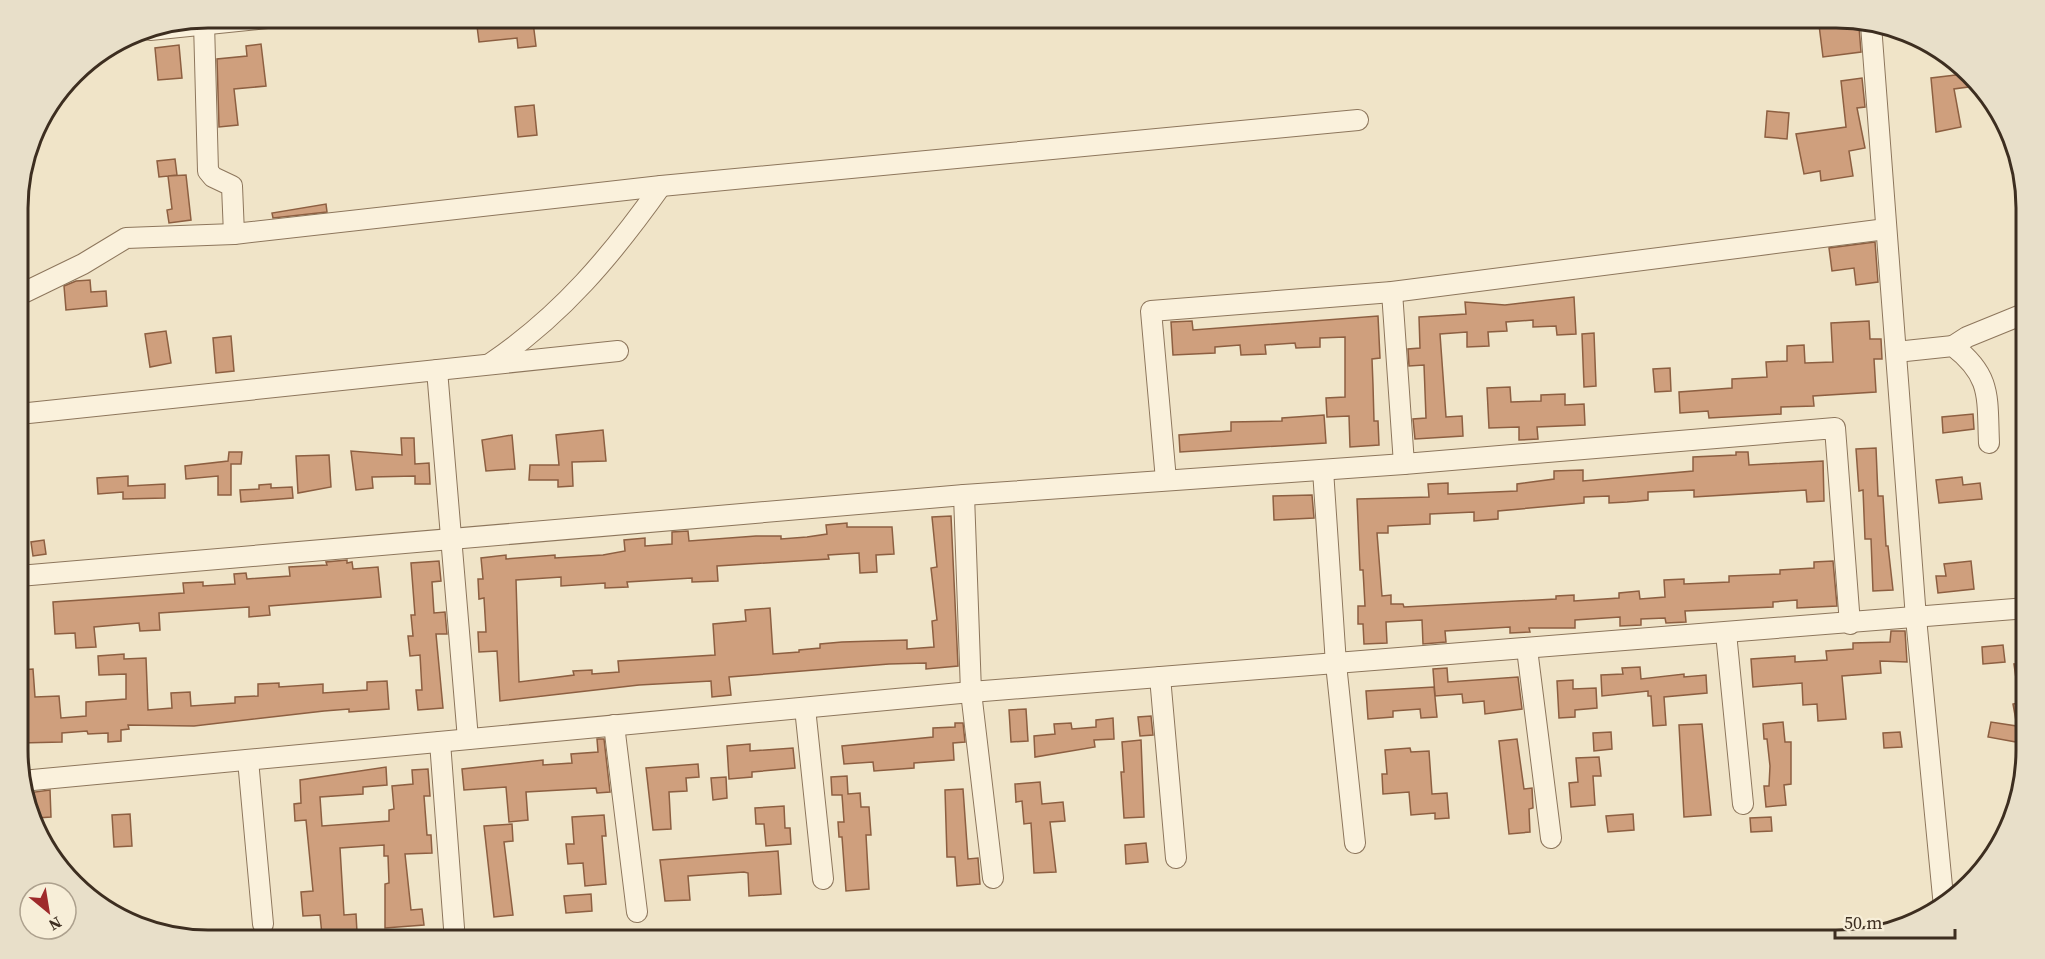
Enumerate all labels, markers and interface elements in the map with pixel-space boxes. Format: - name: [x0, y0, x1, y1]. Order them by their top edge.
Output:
- north arrow: [18, 881, 78, 941]
- scale bar: [1835, 902, 1955, 940]
- text: 50 m: [1844, 910, 1882, 935]
- text: N: [45, 912, 66, 937]

